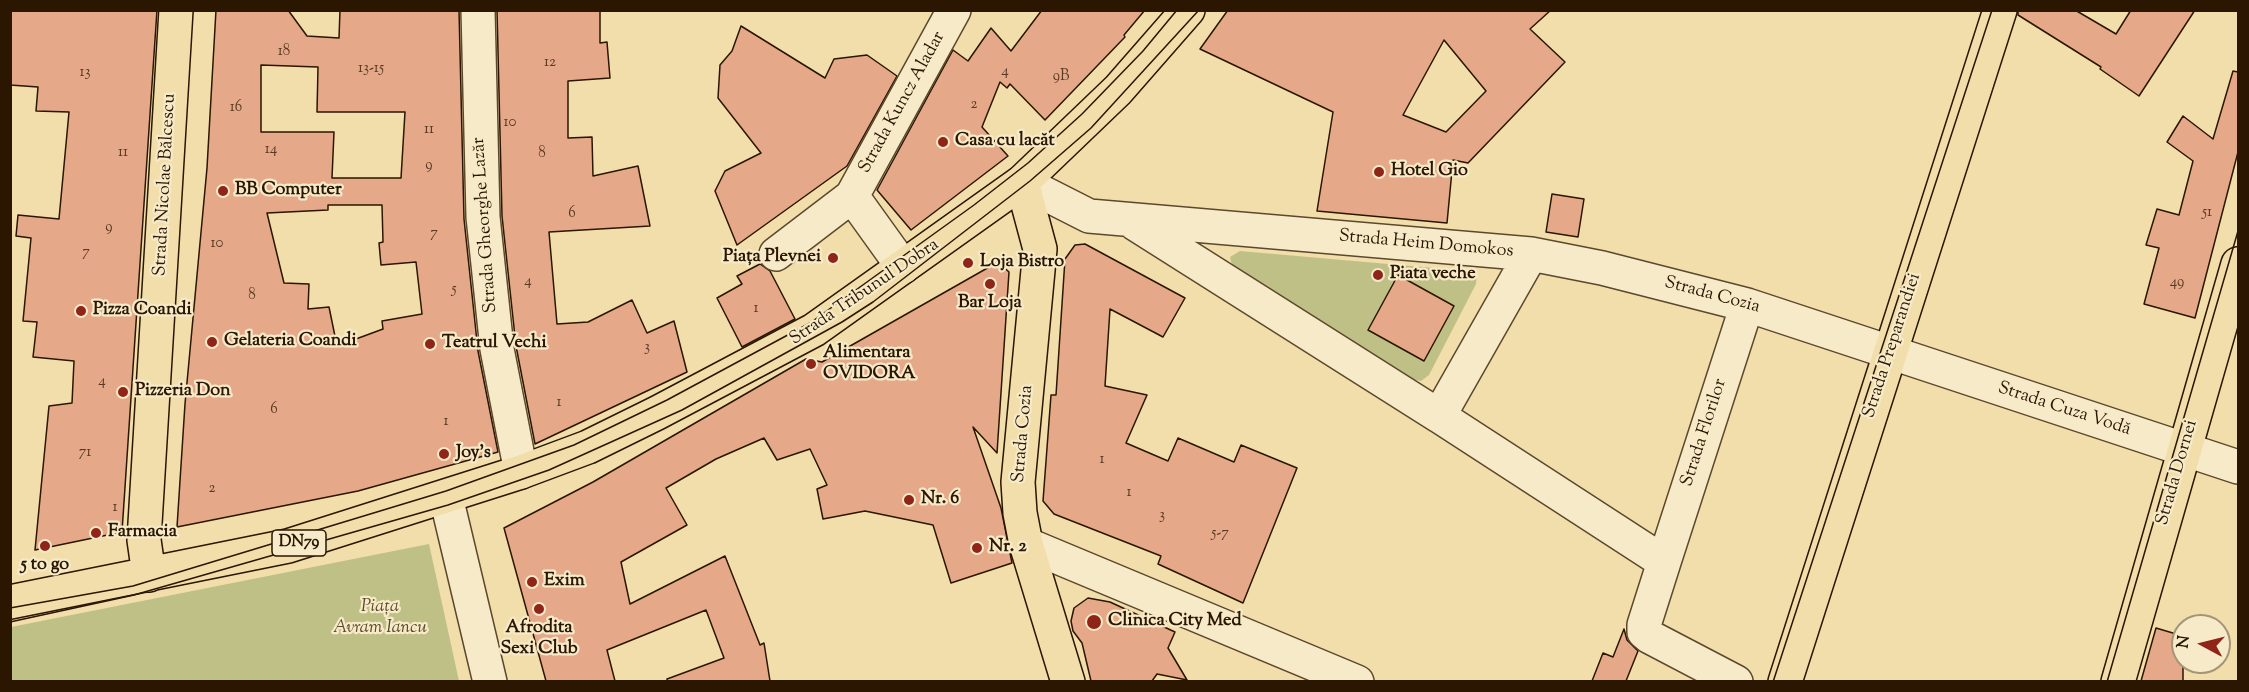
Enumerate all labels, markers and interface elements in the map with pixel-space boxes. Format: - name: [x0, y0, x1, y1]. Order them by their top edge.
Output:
- street label: Strada Kuncz Aladar: [855, 28, 951, 178]
- house number: 18: [278, 43, 290, 61]
- house number: 12: [544, 54, 556, 72]
- house number: 13-15: [358, 60, 384, 78]
- house number: 4: [1001, 63, 1009, 81]
- house number: 13: [79, 64, 91, 82]
- house number: 9B: [1053, 68, 1069, 86]
- street label: Strada Nicolae Bălcescu: [150, 93, 182, 277]
- house number: 2: [970, 96, 978, 114]
- house number: 16: [230, 99, 242, 117]
- house number: 10: [504, 114, 516, 132]
- house number: 11: [424, 121, 434, 139]
- place label: Casa cu lacăt: [955, 131, 1055, 153]
- marker: Casa cu lacăt: [936, 135, 950, 149]
- street label: Strada Gheorghe Lazăr: [469, 136, 503, 314]
- house number: 14: [265, 141, 277, 159]
- house number: 11: [118, 144, 128, 162]
- house number: 8: [538, 145, 546, 163]
- house number: 9: [425, 157, 433, 175]
- place label: Hotel Gio: [1391, 161, 1468, 183]
- marker: Hotel Gio: [1372, 165, 1386, 179]
- place label: BB Computer: [235, 180, 342, 202]
- marker: BB Computer: [216, 184, 230, 198]
- house number: 51: [2202, 204, 2212, 222]
- house number: 6: [568, 205, 576, 223]
- house number: 9: [105, 219, 113, 237]
- house number: 7: [430, 225, 438, 243]
- street label: Strada Heim Domokos: [1338, 227, 1514, 263]
- house number: 10: [211, 235, 223, 253]
- street label: Strada Tribunul Dobra: [786, 235, 944, 351]
- house number: 7: [82, 244, 90, 262]
- place label: Piața Plevnei: [723, 247, 821, 269]
- marker: Piața Plevnei: [826, 251, 840, 265]
- place label: Loja Bistro: [980, 252, 1064, 274]
- marker: Loja Bistro: [961, 256, 975, 270]
- place label: Piata veche: [1390, 264, 1476, 286]
- marker: Piata veche: [1371, 268, 1385, 282]
- street label: Strada Preparandiei: [1859, 271, 1927, 421]
- house number: 4: [524, 273, 532, 291]
- street label: Strada Cozia: [1662, 273, 1762, 319]
- house number: 49: [2170, 274, 2184, 292]
- marker: Bar Loja: [983, 277, 997, 291]
- house number: 5: [451, 281, 457, 299]
- house number: 8: [248, 287, 256, 305]
- place label: Bar Loja: [958, 293, 1022, 315]
- place label: Pizza Coandi: [93, 300, 192, 322]
- house number: 1: [753, 300, 759, 318]
- marker: Pizza Coandi: [74, 304, 88, 318]
- place label: Gelateria Coandi: [224, 331, 357, 353]
- place label: Teatrul Vechi: [442, 333, 547, 355]
- marker: Gelateria Coandi: [205, 335, 219, 349]
- marker: Teatrul Vechi: [423, 337, 437, 351]
- house number: 3: [644, 339, 650, 357]
- place label: Alimentara OVIDORA: [823, 343, 916, 386]
- marker: Alimentara OVIDORA: [804, 357, 818, 371]
- house number: 4: [98, 373, 106, 391]
- street label: Strada Florilor: [1677, 376, 1733, 490]
- street label: Strada Cuza Vodă: [1995, 378, 2133, 442]
- place label: Pizzeria Don: [135, 381, 231, 403]
- street label: Strada Cozia: [1009, 384, 1039, 484]
- marker: Pizzeria Don: [116, 385, 130, 399]
- house number: 1: [556, 394, 562, 412]
- house number: 6: [270, 401, 278, 419]
- house number: 1: [443, 413, 449, 431]
- street label: Strada Dornei: [2153, 418, 2203, 528]
- place label: Joy's: [456, 443, 491, 465]
- house number: 71: [79, 444, 91, 462]
- marker: Joy's: [437, 447, 451, 461]
- house number: 1: [1099, 451, 1105, 469]
- house number: 2: [208, 480, 216, 498]
- house number: 1: [1126, 484, 1132, 502]
- place label: Nr. 6: [921, 489, 959, 511]
- marker: Nr. 6: [902, 493, 916, 507]
- house number: 1: [112, 499, 118, 517]
- house number: 3: [1159, 507, 1165, 525]
- place label: Farmacia: [108, 522, 177, 544]
- house number: 5-7: [1211, 525, 1229, 543]
- marker: Farmacia: [89, 526, 103, 540]
- road number: DN79: [272, 530, 326, 556]
- place label: Nr. 2: [989, 537, 1027, 559]
- marker: 5 to go: [38, 539, 52, 553]
- marker: Nr. 2: [970, 541, 984, 555]
- place label: 5 to go: [21, 555, 69, 577]
- place label: Exim: [544, 571, 585, 593]
- marker: Exim: [525, 575, 539, 589]
- park label: Piața Avram Iancu: [333, 597, 427, 640]
- marker: Afrodita Sexi Club: [532, 602, 546, 616]
- place label: Clinica City Med: [1108, 611, 1242, 633]
- marker: Clinica City Med: [1085, 613, 1103, 631]
- north arrow: [2171, 614, 2231, 674]
- place label: Afrodita Sexi Club: [500, 618, 578, 660]
- text: N: [2172, 634, 2197, 650]

